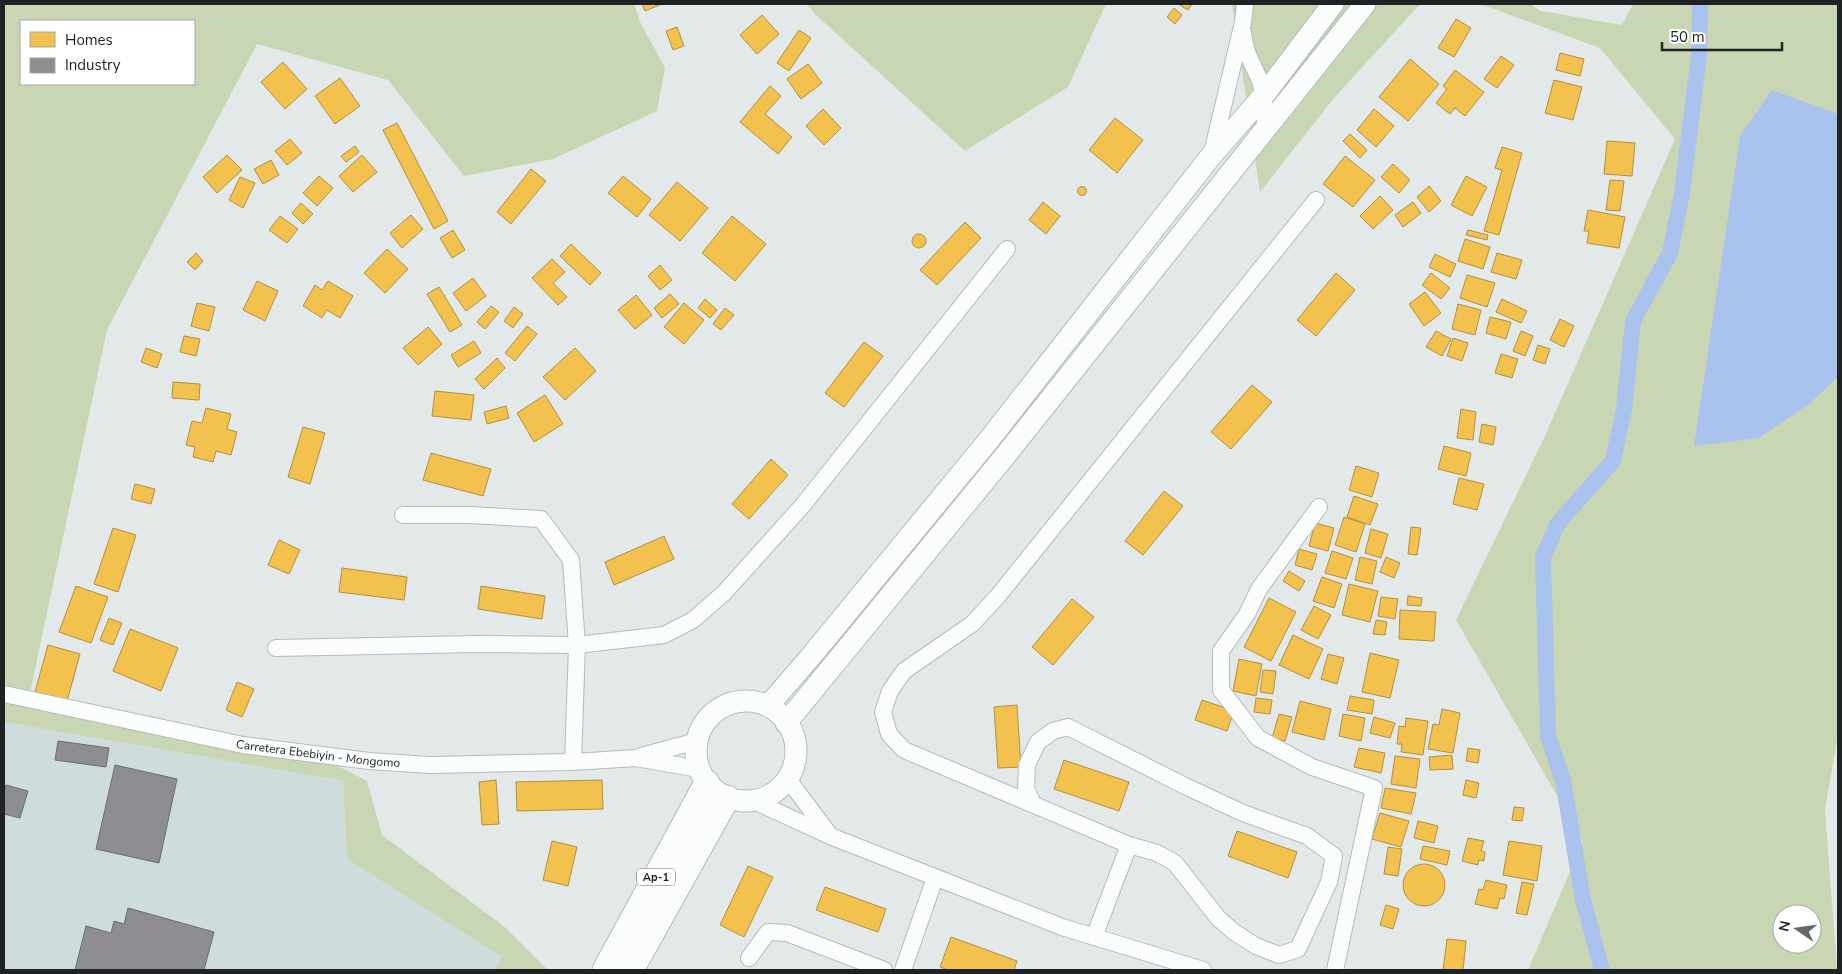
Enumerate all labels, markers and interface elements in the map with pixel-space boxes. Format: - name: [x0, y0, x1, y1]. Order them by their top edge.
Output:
- legend: [20, 20, 195, 85]
- scale bar: [1662, 20, 1782, 52]
- text: 50 m: [1670, 27, 1705, 47]
- text: Homes: [65, 30, 113, 50]
- text: Industry: [65, 55, 121, 75]
- street label: Carretera Ebebiyin - Mongomo: [235, 736, 401, 771]
- road number: Ap-1: [637, 869, 675, 886]
- north arrow: [1772, 904, 1822, 954]
- text: N: [1774, 919, 1795, 933]

